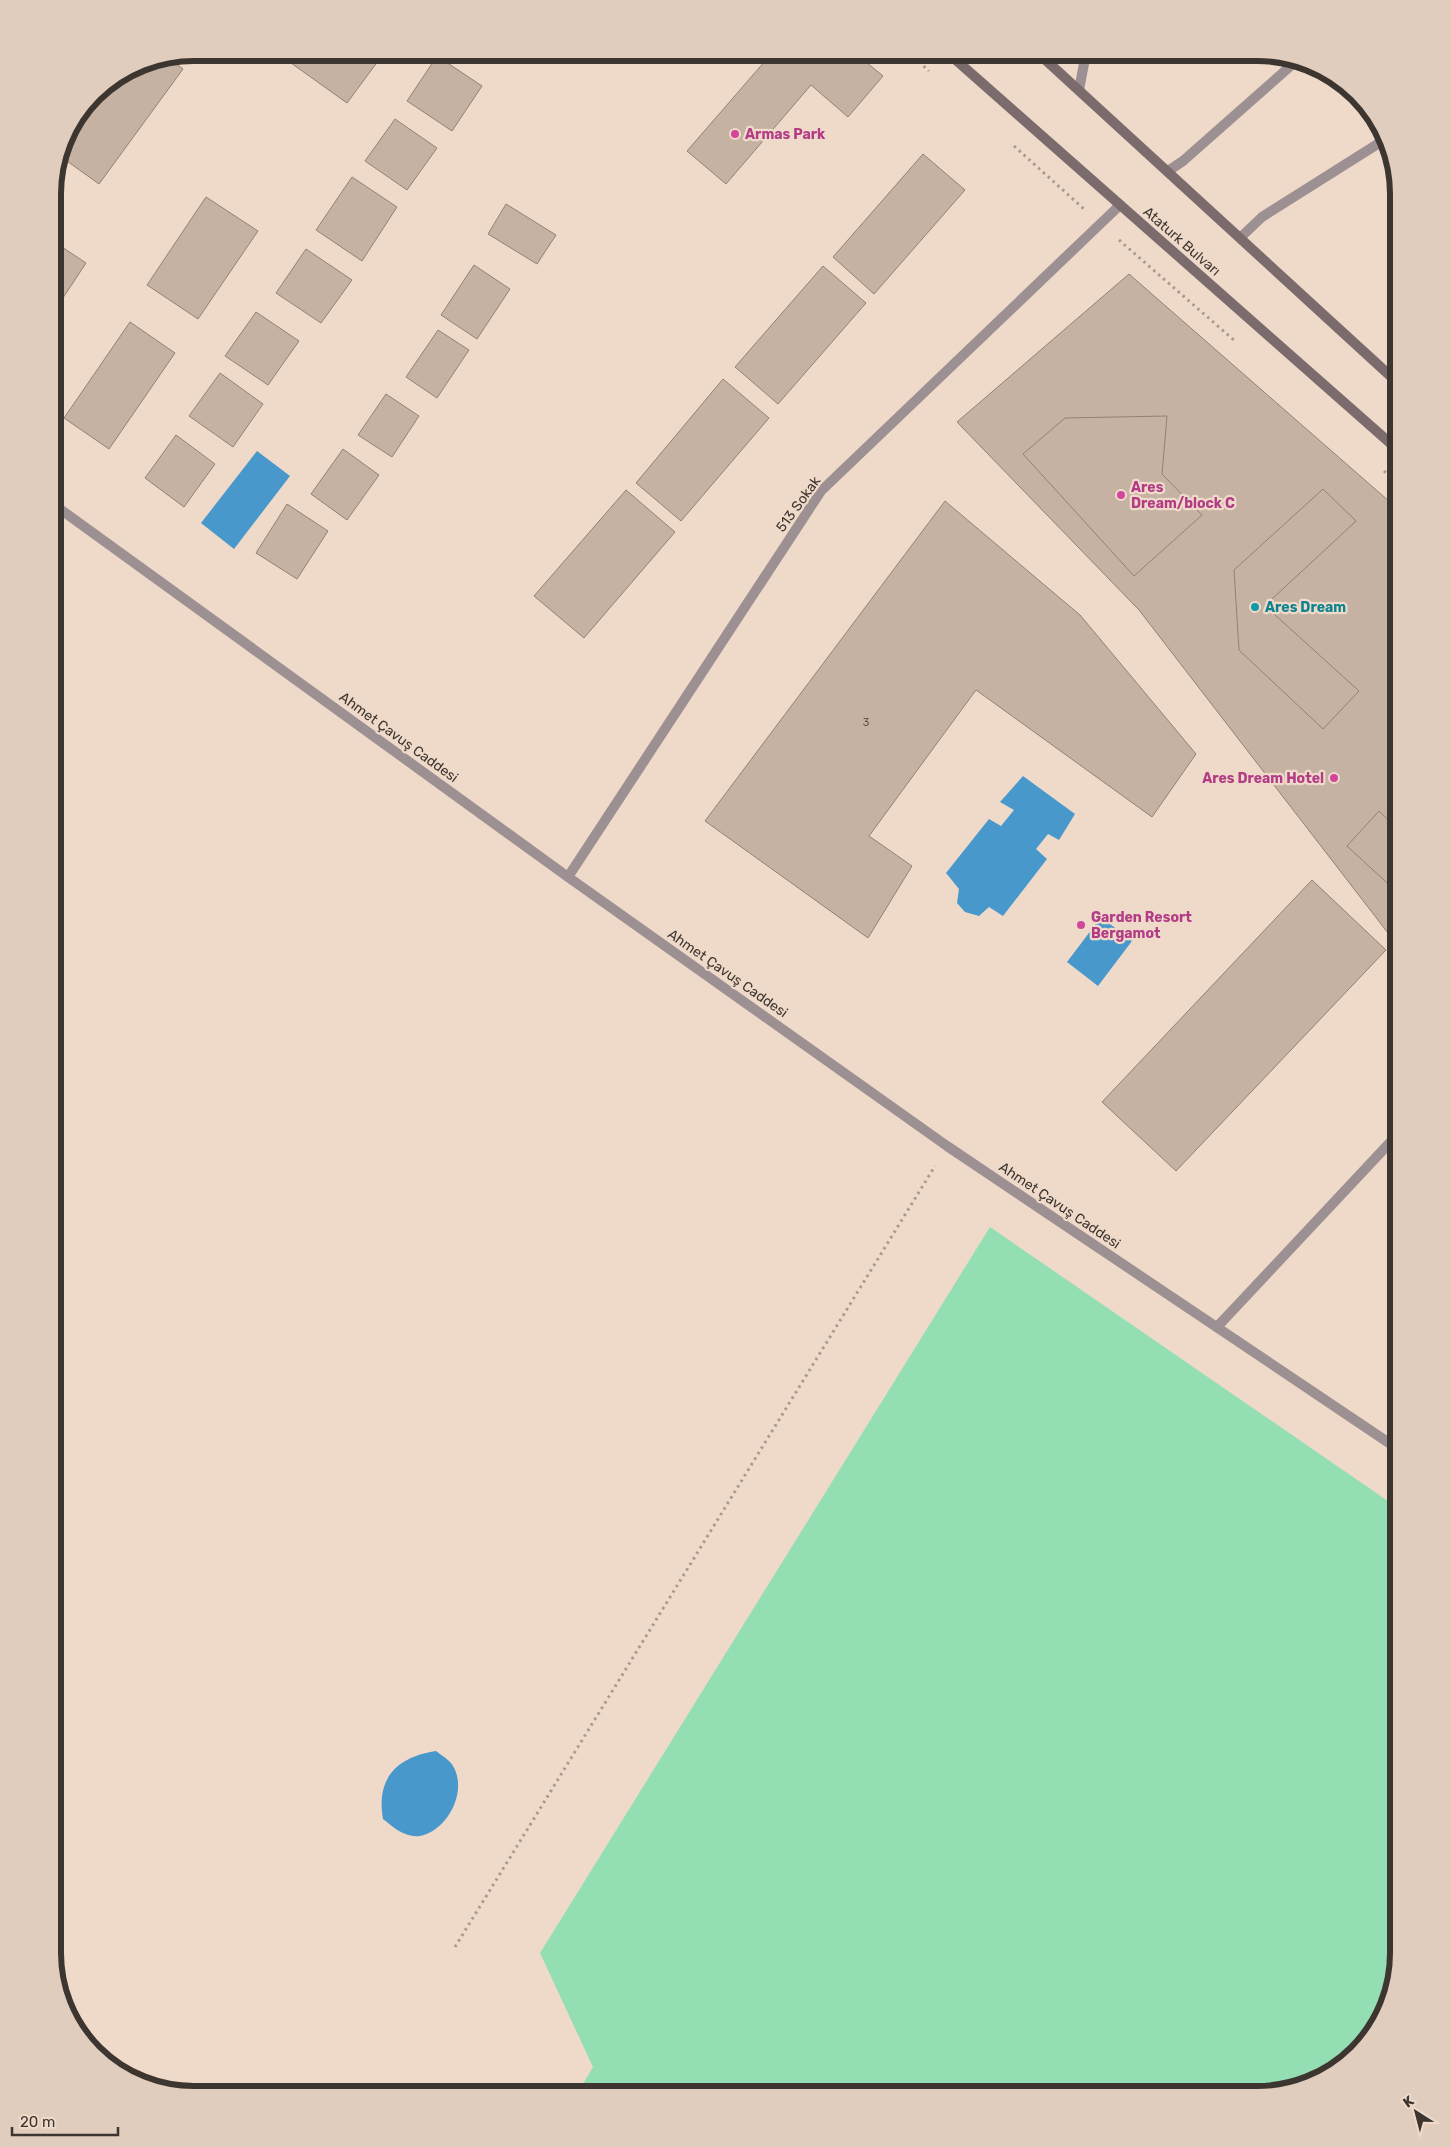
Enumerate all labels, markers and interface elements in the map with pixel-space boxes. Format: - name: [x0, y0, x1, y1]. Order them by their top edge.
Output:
- place label: Armas Park: [745, 126, 826, 143]
- marker: Armas Park: [729, 128, 741, 140]
- street label: Ataturk Bulvarı: [1139, 203, 1224, 280]
- street label: 513 Sokak: [773, 472, 825, 535]
- place label: Ares Dream/block C: [1131, 479, 1235, 512]
- marker: Ares Dream/block C: [1115, 489, 1127, 501]
- place label: Ares Dream: [1265, 599, 1346, 616]
- marker: Ares Dream: [1249, 601, 1261, 613]
- street label: Ahmet Çavuş Caddesi: [336, 689, 461, 786]
- house number: 3: [863, 716, 870, 729]
- place label: Ares Dream Hotel: [1202, 770, 1324, 787]
- marker: Ares Dream Hotel: [1328, 772, 1340, 784]
- place label: Garden Resort Bergamot: [1091, 909, 1192, 942]
- marker: Garden Resort Bergamot: [1075, 919, 1087, 931]
- street label: Ahmet Çavuş Caddesi: [664, 925, 791, 1021]
- street label: Ahmet Çavuş Caddesi: [996, 1158, 1124, 1252]
- north arrow: [1391, 2087, 1441, 2137]
- text: K: [1400, 2092, 1418, 2111]
- scale bar: [12, 2104, 119, 2136]
- text: 20 m: [20, 2113, 55, 2131]

